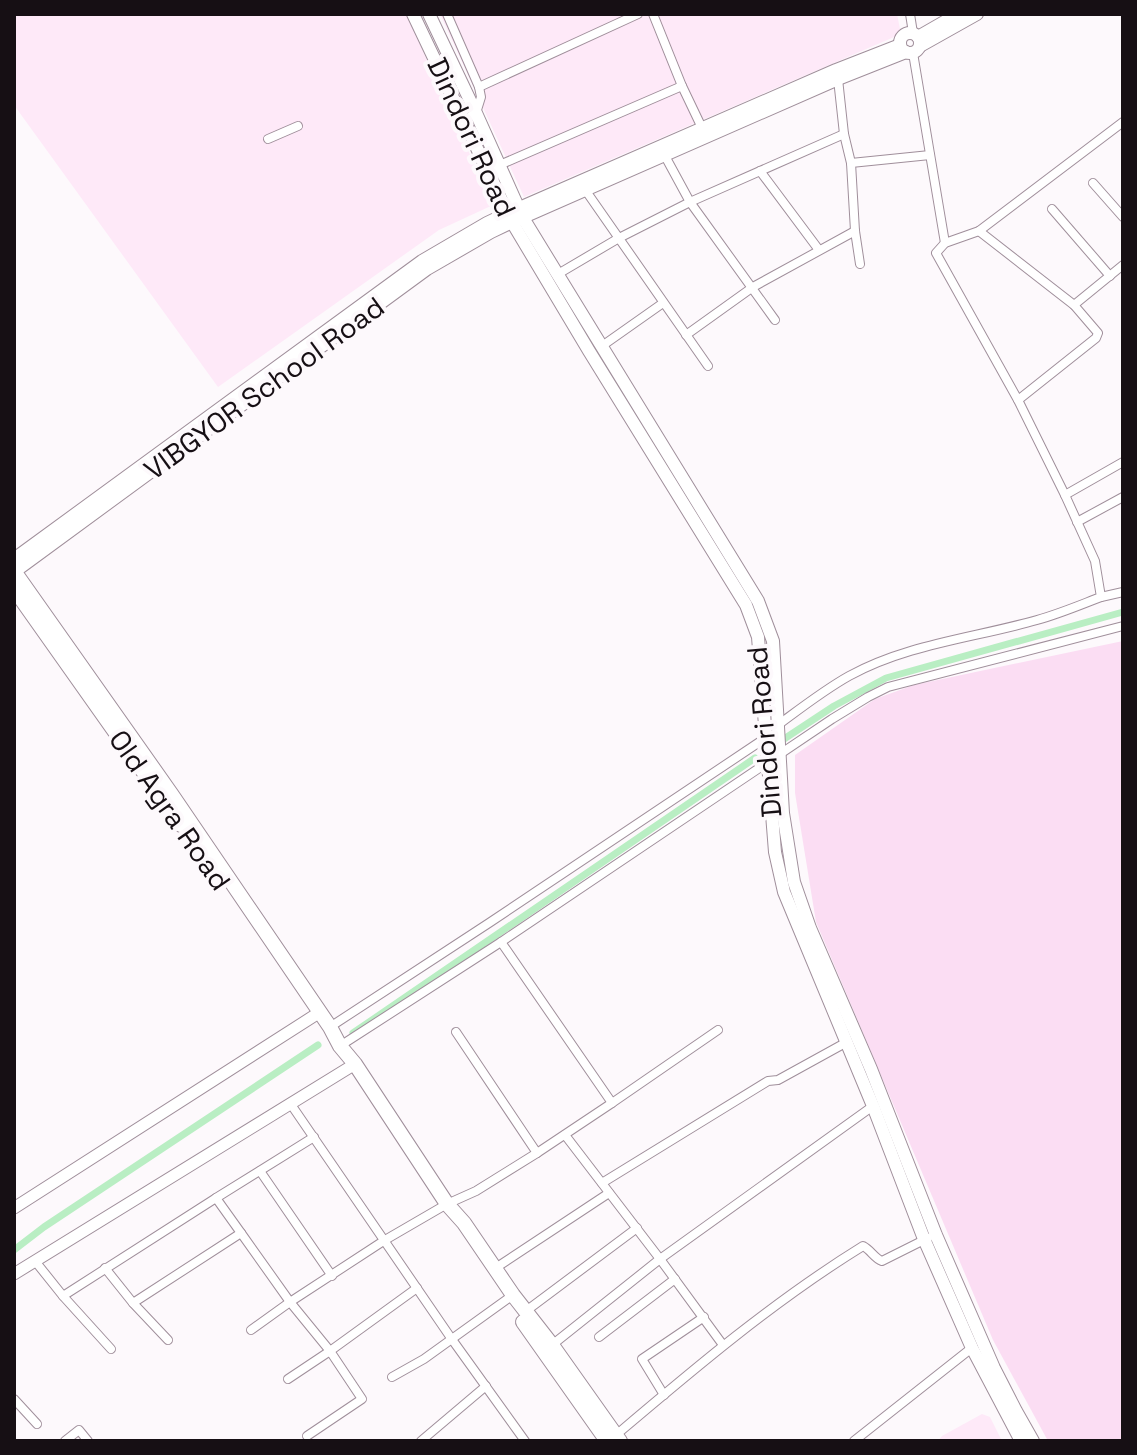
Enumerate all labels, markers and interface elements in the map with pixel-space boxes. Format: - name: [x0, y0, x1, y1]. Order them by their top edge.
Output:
- street label: Dindori Road: [419, 52, 525, 222]
- street label: VIBGYOR School Road: [137, 289, 391, 487]
- street label: Dindori Road: [739, 645, 789, 819]
- street label: Old Agra Road: [101, 723, 239, 897]

